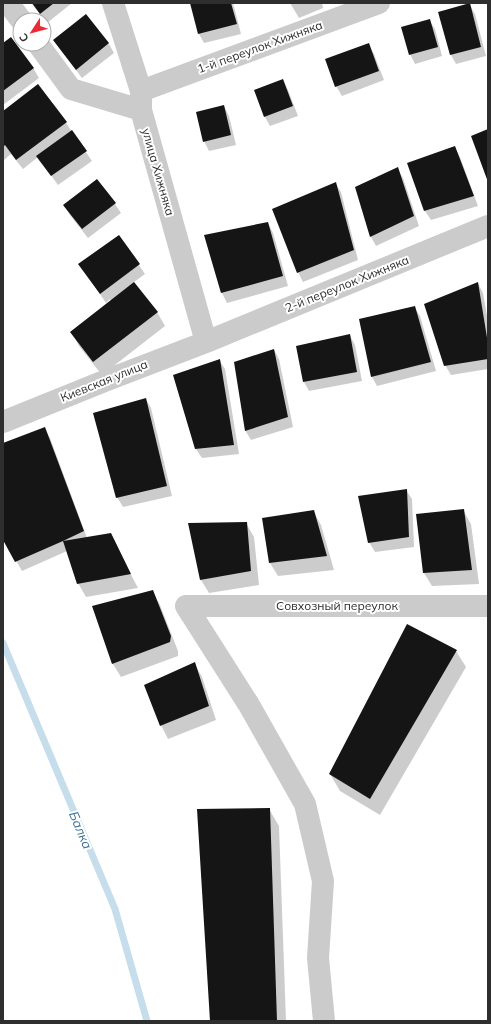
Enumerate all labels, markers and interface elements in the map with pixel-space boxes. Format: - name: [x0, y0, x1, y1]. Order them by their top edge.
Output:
- north arrow: [12, 12, 52, 52]
- street label: 1-й переулок Хижняка: [195, 17, 325, 76]
- text: С: [16, 30, 32, 45]
- street label: улица Хижняка: [139, 126, 178, 217]
- street label: 2-й переулок Хижняка: [283, 252, 411, 315]
- street label: Киевская улица: [58, 356, 150, 405]
- street label: Совхозный переулок: [276, 598, 398, 613]
- water label: Балка: [66, 809, 96, 851]

